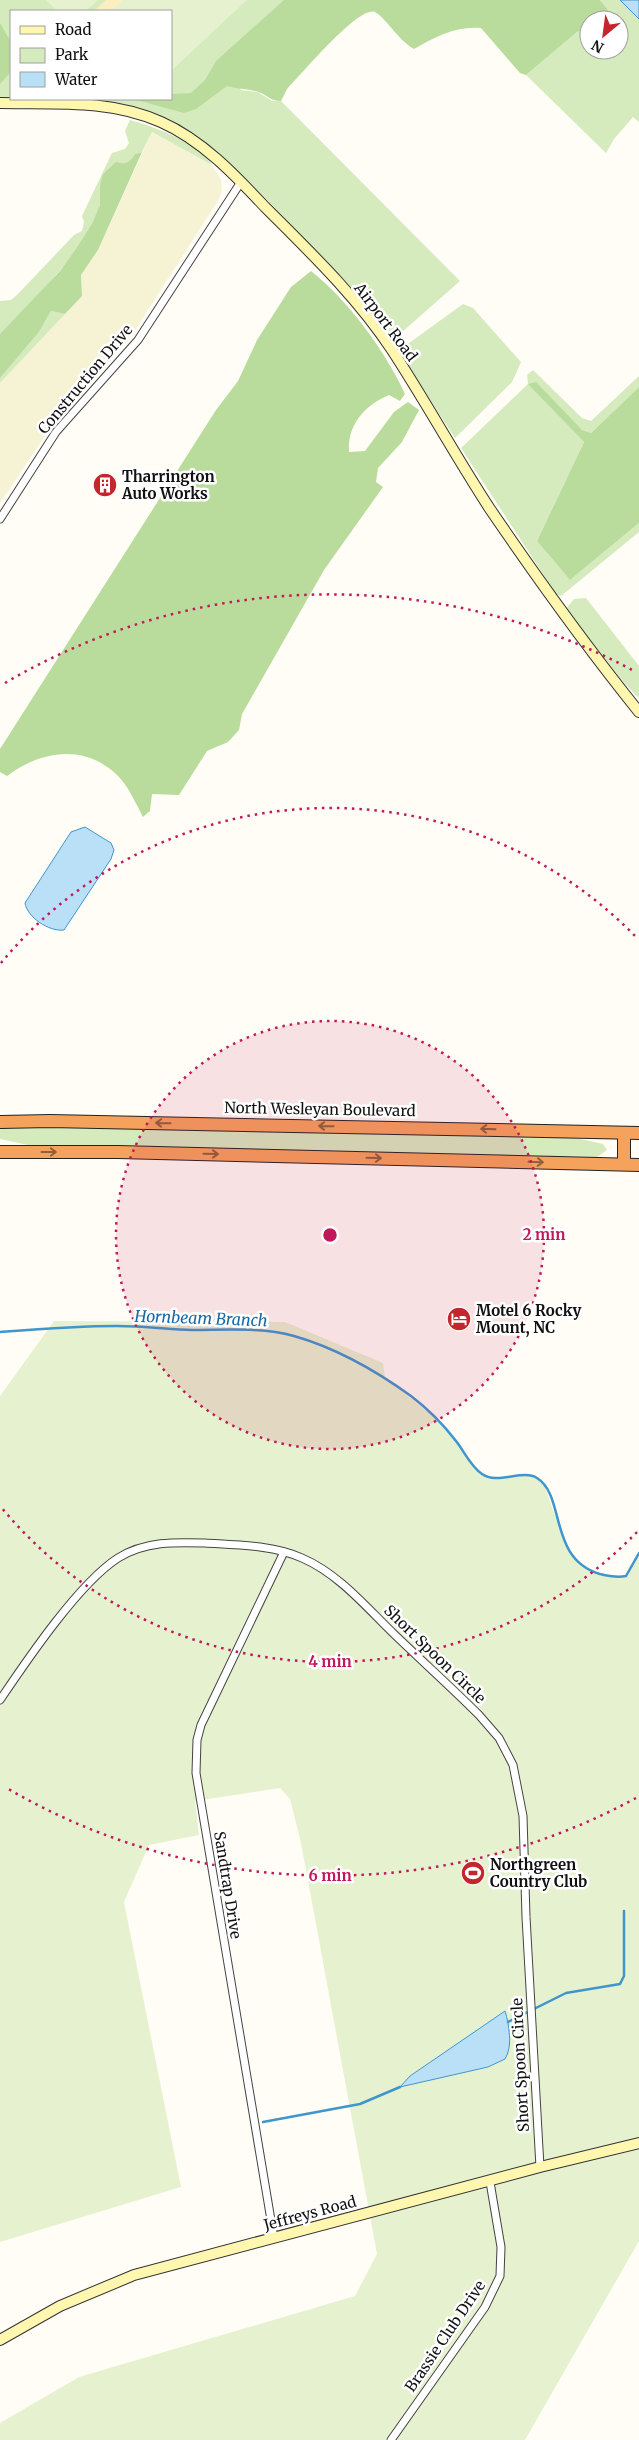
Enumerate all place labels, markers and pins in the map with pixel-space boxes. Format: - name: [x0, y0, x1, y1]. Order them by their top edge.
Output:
- place label: Tharrington Auto Works: [121, 467, 215, 503]
- building icon: Tharrington Auto Works: [92, 472, 118, 498]
- centre of rings: [321, 1226, 339, 1244]
- place label: Motel 6 Rocky Mount, NC: [476, 1301, 581, 1338]
- hotel icon: Motel 6 Rocky Mount, NC: [446, 1306, 472, 1332]
- place label: Northgreen Country Club: [490, 1855, 587, 1891]
- sports icon: Northgreen Country Club: [460, 1860, 486, 1886]

